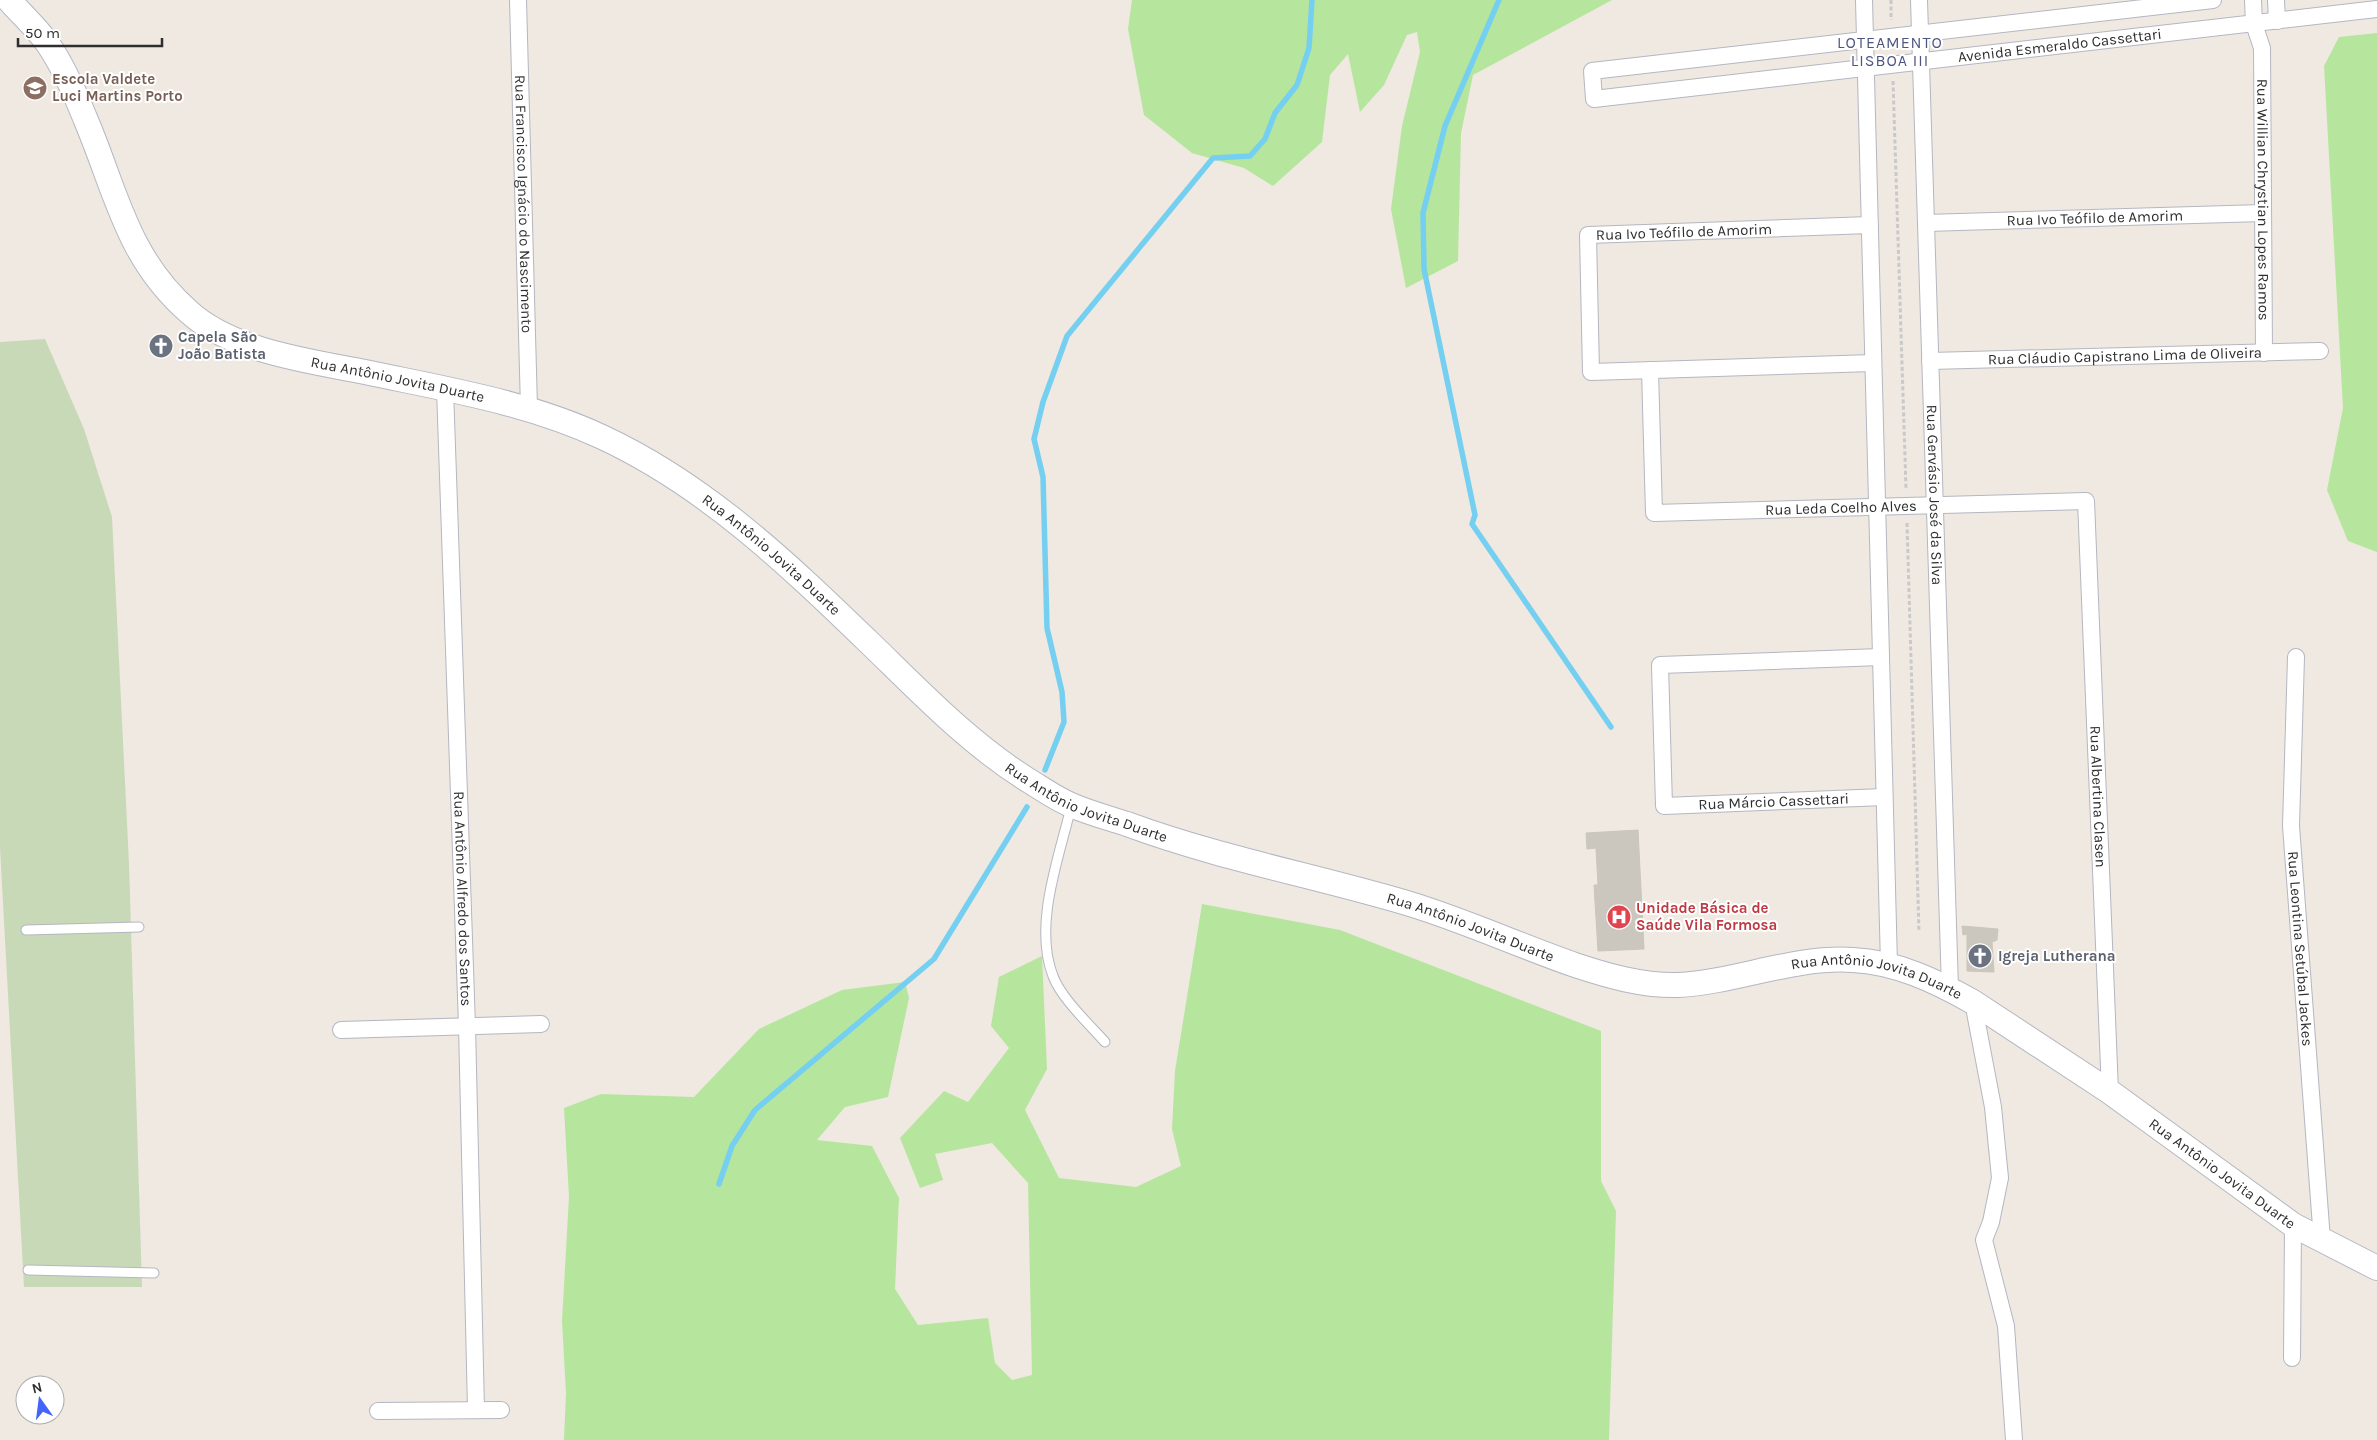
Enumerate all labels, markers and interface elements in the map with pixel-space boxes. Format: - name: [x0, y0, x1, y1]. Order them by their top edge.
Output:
- scale bar: [18, 15, 161, 47]
- text: 50 m: [25, 24, 60, 42]
- street label: Avenida Esmeraldo Cassettari: [1957, 25, 2163, 66]
- district label: LOTEAMENTO LISBOA III: [1837, 33, 1943, 70]
- place label: Escola Valdete Luci Martins Porto: [52, 70, 183, 105]
- school or university icon: Escola Valdete Luci Martins Porto: [22, 75, 48, 101]
- street label: Rua Francisco Ignácio do Nascimento: [511, 75, 536, 333]
- street label: Rua Willian Chrystian Lopes Ramos: [2253, 79, 2273, 321]
- street label: Rua Ivo Teófilo de Amorim: [2006, 206, 2183, 230]
- street label: Rua Ivo Teófilo de Amorim: [1596, 220, 1772, 244]
- place label: Capela São João Batista: [178, 328, 266, 363]
- church icon: Capela São João Batista: [148, 333, 174, 359]
- street label: Rua Cláudio Capistrano Lima de Oliveira: [1988, 343, 2262, 369]
- street label: Rua Antônio Jovita Duarte: [309, 353, 486, 406]
- street label: Rua Gervásio José da Silva: [1923, 404, 1946, 585]
- street label: Rua Antônio Jovita Duarte: [699, 490, 844, 619]
- street label: Rua Leda Coelho Alves: [1765, 497, 1917, 519]
- street label: Rua Albertina Clasen: [2086, 725, 2110, 868]
- street label: Rua Antônio Jovita Duarte: [1001, 759, 1170, 846]
- street label: Rua Márcio Cassettari: [1698, 789, 1849, 814]
- street label: Rua Antônio Alfredo dos Santos: [450, 791, 475, 1007]
- street label: Rua Leontina Setúbal Jackes: [2284, 850, 2316, 1047]
- street label: Rua Antônio Jovita Duarte: [1385, 889, 1557, 966]
- place label: Unidade Básica de Saúde Vila Formosa: [1636, 899, 1777, 934]
- hospital icon: Unidade Básica de Saúde Vila Formosa: [1606, 904, 1632, 930]
- church icon: Igreja Lutherana: [1967, 943, 1993, 969]
- place label: Igreja Lutherana: [1998, 947, 2116, 965]
- street label: Rua Antônio Jovita Duarte: [1789, 951, 1965, 1003]
- street label: Rua Antônio Jovita Duarte: [2145, 1114, 2299, 1233]
- north arrow: [15, 1375, 65, 1425]
- text: N: [30, 1378, 44, 1397]

